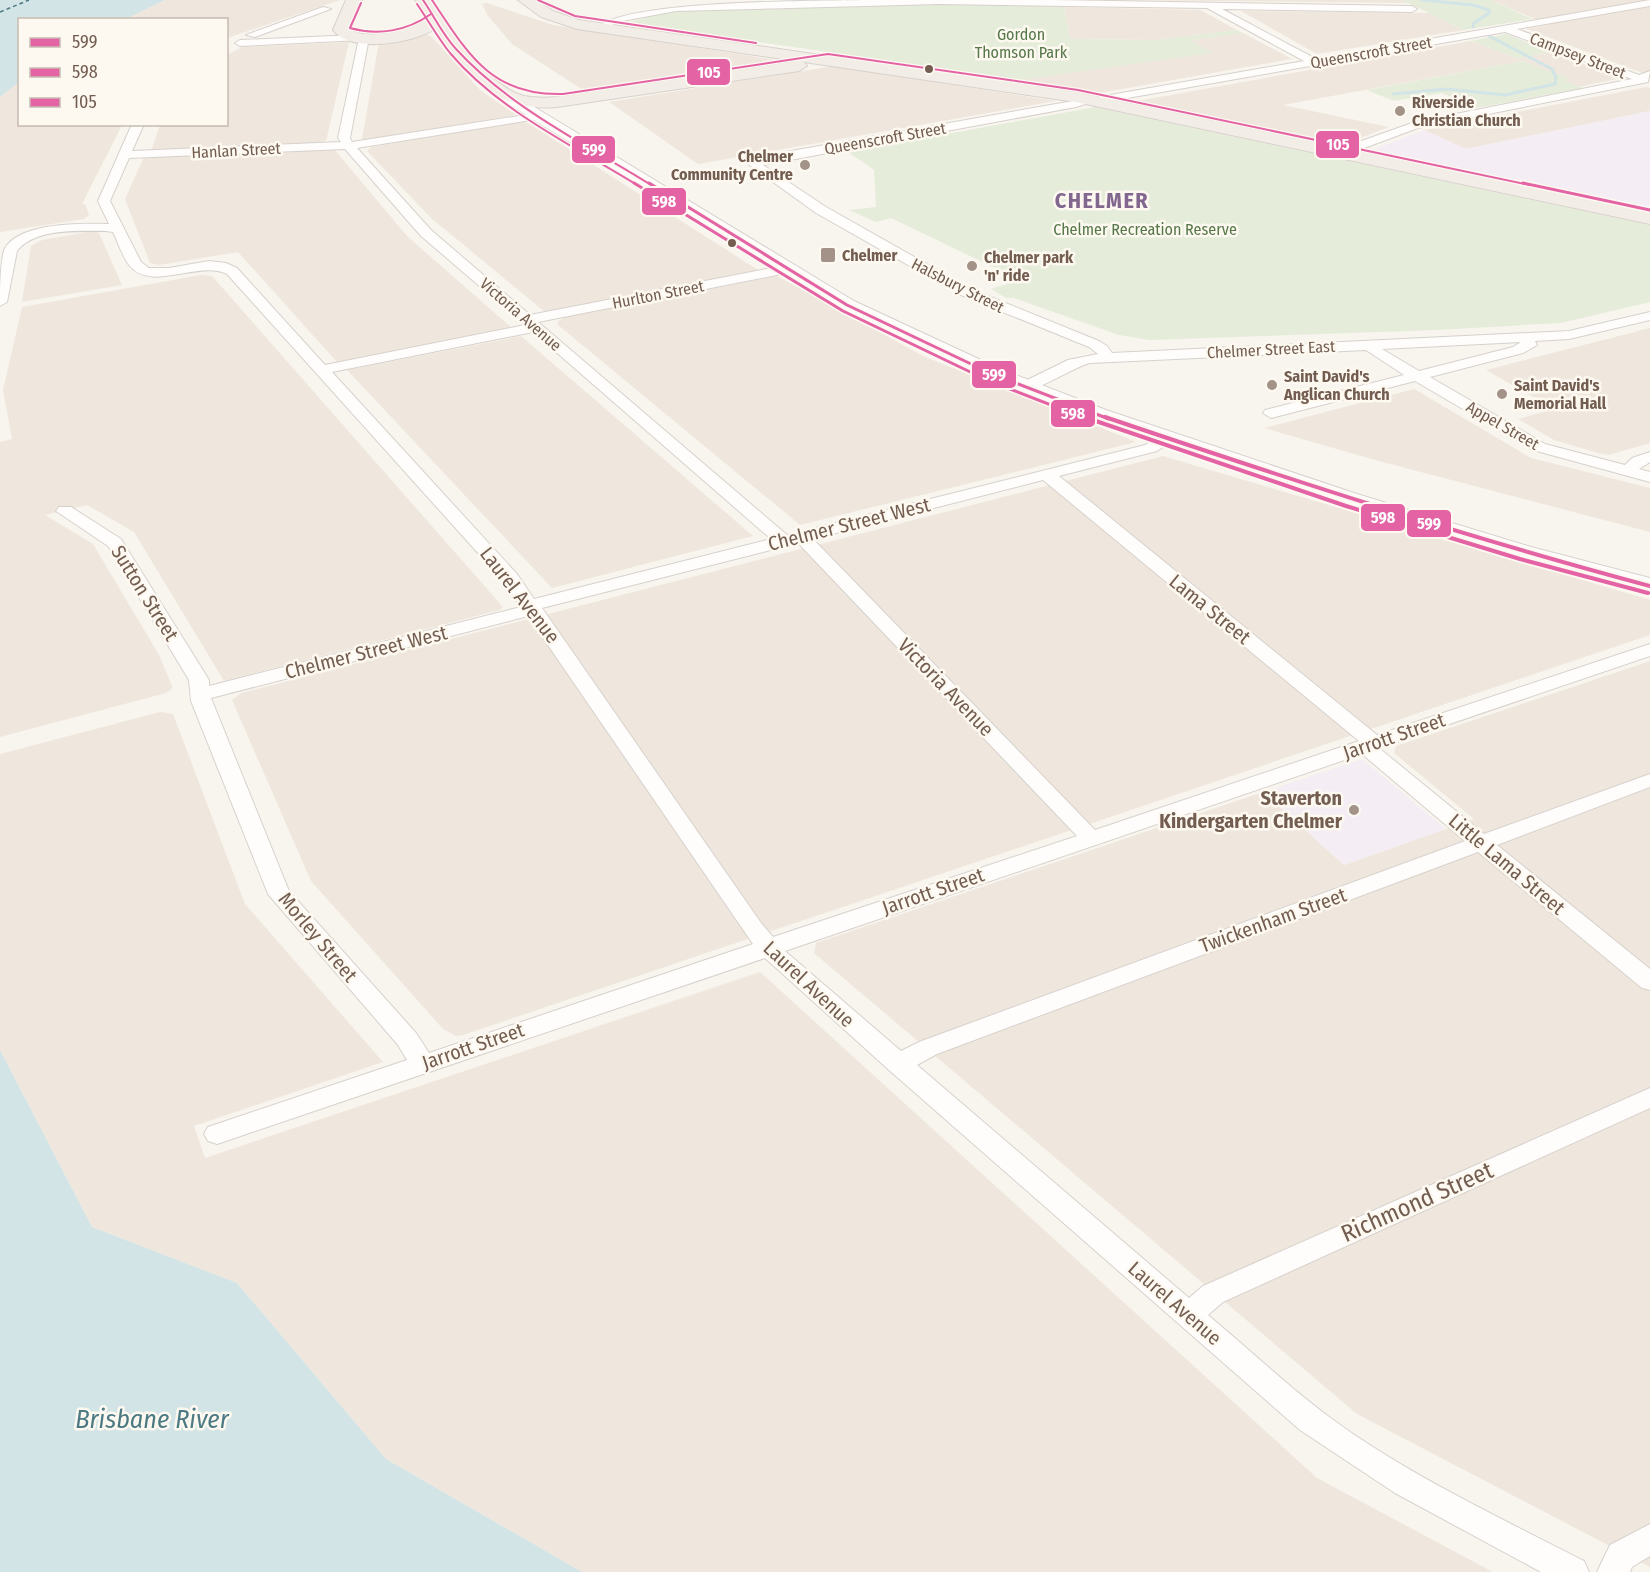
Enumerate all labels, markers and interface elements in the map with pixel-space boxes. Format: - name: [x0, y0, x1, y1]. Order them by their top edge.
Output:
- legend: [18, 18, 228, 126]
- park label: Gordon Thomson Park: [975, 25, 1068, 62]
- street label: Campsey Street: [1527, 28, 1629, 83]
- text: 599: [72, 31, 98, 53]
- street label: Queenscroft Street: [1309, 32, 1434, 73]
- line badge: 105: [686, 58, 731, 86]
- text: 598: [72, 61, 98, 83]
- text: 105: [697, 63, 721, 82]
- unlabelled marker: [923, 63, 935, 75]
- text: 105: [72, 91, 97, 113]
- place label: Riverside Christian Church: [1412, 93, 1521, 130]
- marker: Riverside Christian Church: [1393, 104, 1407, 118]
- street label: Queenscroft Street: [823, 118, 948, 159]
- line badge: 105: [1315, 130, 1360, 159]
- line badge: 599: [571, 135, 616, 164]
- text: 105: [1326, 135, 1350, 154]
- street label: Hanlan Street: [191, 139, 282, 162]
- text: 599: [582, 140, 606, 159]
- place label: Chelmer Community Centre: [671, 147, 793, 184]
- marker: Chelmer Community Centre: [798, 158, 812, 172]
- line badge: 598: [641, 187, 687, 216]
- district label: CHELMER: [1055, 187, 1149, 214]
- text: 598: [652, 192, 677, 211]
- park label: Chelmer Recreation Reserve: [1053, 220, 1237, 239]
- unlabelled marker: [726, 237, 738, 249]
- marker: Chelmer: [819, 246, 837, 264]
- place label: Chelmer: [842, 246, 897, 265]
- place label: Chelmer park 'n' ride: [984, 248, 1074, 285]
- street label: Halsbury Street: [908, 254, 1008, 317]
- marker: Chelmer park 'n' ride: [965, 259, 979, 273]
- street label: Victoria Avenue: [476, 274, 565, 355]
- street label: Hurlton Street: [611, 276, 706, 313]
- street label: Chelmer Street East: [1206, 337, 1336, 362]
- line badge: 599: [971, 360, 1017, 389]
- text: 599: [982, 365, 1006, 384]
- place label: Saint David's Anglican Church: [1283, 367, 1390, 404]
- place label: Saint David's Memorial Hall: [1514, 376, 1607, 413]
- marker: Saint David's Anglican Church: [1265, 378, 1279, 392]
- marker: Saint David's Memorial Hall: [1495, 387, 1509, 401]
- street label: Appel Street: [1463, 397, 1543, 454]
- line badge: 598: [1050, 399, 1096, 428]
- text: 598: [1061, 404, 1086, 423]
- street label: Chelmer Street West: [765, 492, 933, 556]
- line badge: 598: [1360, 503, 1406, 532]
- text: 598: [1371, 508, 1396, 527]
- line badge: 599: [1406, 509, 1452, 538]
- text: 599: [1417, 514, 1441, 533]
- street label: Sutton Street: [106, 541, 184, 646]
- street label: Laurel Avenue: [475, 542, 565, 648]
- street label: Lama Street: [1165, 569, 1256, 649]
- street label: Chelmer Street West: [282, 620, 450, 684]
- street label: Victoria Avenue: [893, 633, 999, 741]
- street label: Jarrott Street: [1340, 707, 1449, 765]
- place label: Staverton Kindergarten Chelmer: [1159, 786, 1343, 833]
- marker: Staverton Kindergarten Chelmer: [1347, 803, 1361, 817]
- street label: Little Lama Street: [1444, 808, 1570, 920]
- street label: Jarrott Street: [879, 862, 988, 920]
- street label: Twickenham Street: [1196, 882, 1350, 958]
- street label: Morley Street: [274, 887, 363, 987]
- street label: Laurel Avenue: [759, 936, 859, 1032]
- street label: Jarrott Street: [419, 1017, 528, 1075]
- street label: Richmond Street: [1337, 1156, 1497, 1248]
- street label: Laurel Avenue: [1124, 1256, 1226, 1350]
- water label: Brisbane River: [75, 1404, 230, 1435]

